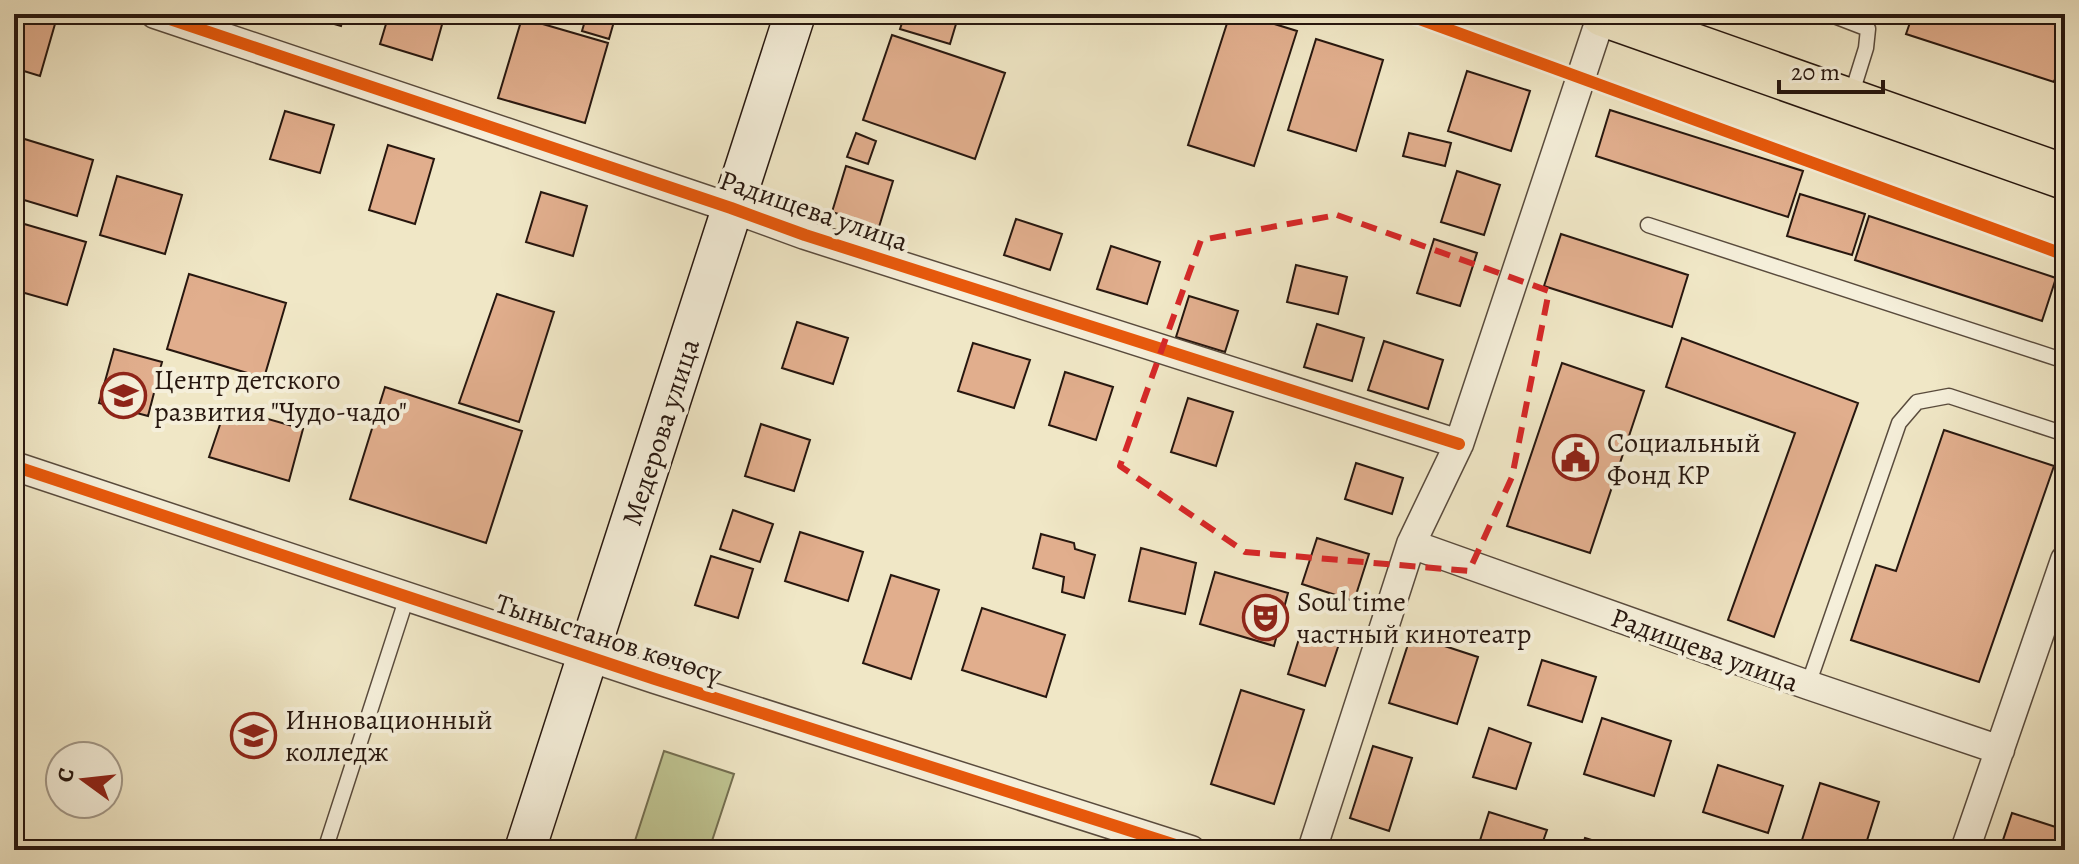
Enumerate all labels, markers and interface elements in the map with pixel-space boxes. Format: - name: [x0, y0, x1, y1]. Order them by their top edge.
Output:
- scale bar: [1779, 44, 1883, 94]
- text: 20 m: [1791, 56, 1840, 88]
- street label: Радищева улица: [714, 161, 913, 261]
- street label: Медерова улица: [613, 334, 709, 531]
- place label: Центр детского развития "Чудо-чадо": [154, 361, 407, 431]
- school or university icon: Центр детского развития "Чудо-чадо": [99, 371, 147, 419]
- place label: Социальный Фонд КР: [1607, 424, 1761, 494]
- public building icon: Социальный Фонд КР: [1552, 434, 1600, 482]
- place label: Soul time частный кинотеатр: [1297, 583, 1531, 653]
- street label: Тыныстанов көчөсү: [491, 584, 727, 694]
- theatre icon: Soul time частный кинотеатр: [1242, 593, 1290, 641]
- street label: Радищева улица: [1606, 598, 1804, 702]
- place label: Инновационный колледж: [285, 701, 493, 771]
- school or university icon: Инновационный колледж: [230, 711, 278, 759]
- north arrow: [44, 740, 124, 820]
- text: С: [49, 765, 82, 786]

